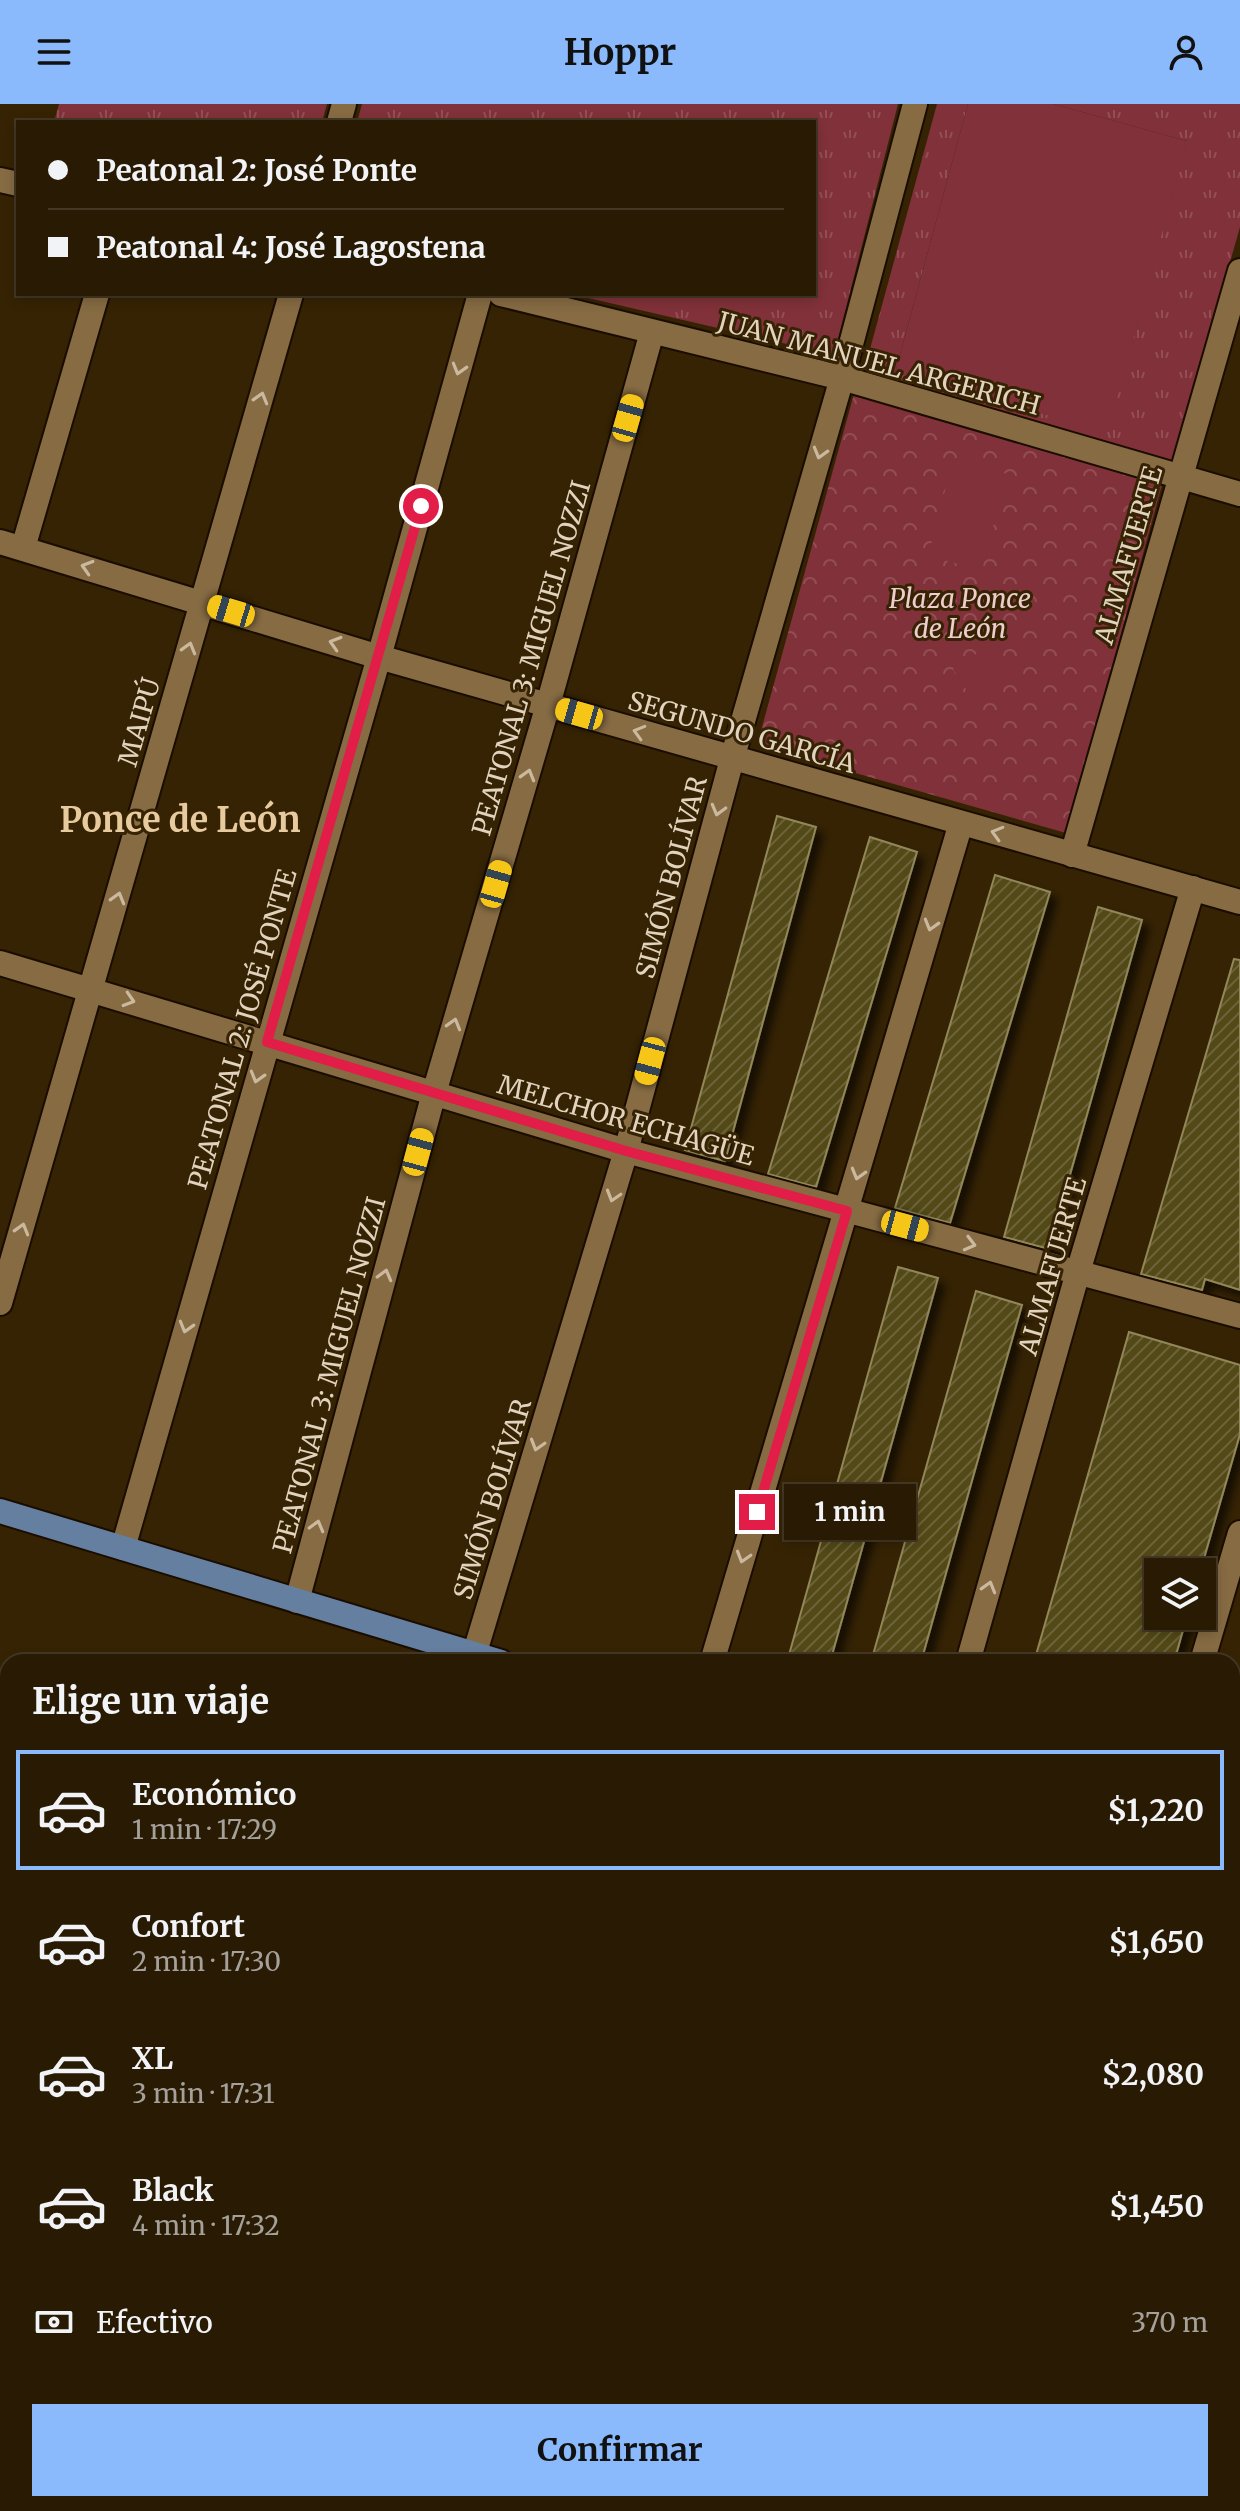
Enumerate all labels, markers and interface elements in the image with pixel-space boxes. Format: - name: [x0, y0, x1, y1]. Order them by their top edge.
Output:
- icon: menu: [32, 30, 76, 74]
- text: Hoppr: [564, 30, 676, 75]
- icon: person: [1164, 30, 1208, 74]
- text: Peatonal 2: José Ponte: [96, 151, 417, 189]
- text: Peatonal 4: José Lagostena: [96, 228, 486, 266]
- street label: JUAN MANUEL ARGERICH: [713, 304, 1044, 422]
- one-way arrow: [452, 362, 469, 376]
- one-way arrow: [252, 392, 268, 406]
- car: [610, 392, 646, 444]
- one-way arrow: [813, 445, 829, 459]
- street label: ALMAFUERTE: [1087, 462, 1169, 649]
- street label: PEATONAL 3: MIGUEL NOZZI: [464, 477, 598, 839]
- route start: [403, 488, 439, 524]
- one-way arrow: [80, 560, 94, 576]
- park label: Plaza Ponce de León: [889, 582, 1031, 645]
- car: [205, 593, 257, 629]
- one-way arrow: [329, 637, 343, 653]
- one-way arrow: [179, 642, 196, 656]
- street label: MAIPÚ: [110, 674, 167, 770]
- street label: SEGUNDO GARCÍA: [624, 683, 861, 780]
- car: [553, 696, 605, 732]
- one-way arrow: [632, 725, 646, 741]
- one-way arrow: [519, 768, 535, 782]
- street label: SIMÓN BOLÍVAR: [627, 772, 714, 982]
- district label: Ponce de León: [60, 799, 300, 841]
- one-way arrow: [711, 803, 727, 817]
- one-way arrow: [990, 826, 1004, 842]
- car: [478, 858, 514, 910]
- street label: PEATONAL 2: JOSÉ PONTE: [179, 864, 304, 1193]
- one-way arrow: [109, 892, 125, 906]
- one-way arrow: [924, 917, 940, 931]
- one-way arrow: [121, 991, 135, 1007]
- one-way arrow: [445, 1018, 461, 1032]
- car: [632, 1035, 668, 1087]
- street label: MELCHOR ECHAGÜE: [494, 1068, 759, 1173]
- one-way arrow: [250, 1069, 266, 1083]
- car: [400, 1126, 436, 1178]
- one-way arrow: [851, 1167, 867, 1181]
- street label: ALMAFUERTE: [1011, 1173, 1093, 1360]
- one-way arrow: [606, 1189, 622, 1203]
- street label: PEATONAL 3: MIGUEL NOZZI: [265, 1193, 393, 1557]
- car: [879, 1208, 931, 1244]
- one-way arrow: [13, 1222, 29, 1236]
- one-way arrow: [963, 1234, 977, 1251]
- one-way arrow: [376, 1268, 392, 1282]
- one-way arrow: [179, 1319, 195, 1333]
- street label: SIMÓN BOLÍVAR: [445, 1394, 538, 1603]
- one-way arrow: [530, 1438, 546, 1451]
- callout: 1 min: [785, 1484, 917, 1540]
- route end: [739, 1494, 775, 1530]
- text: 1 min: [815, 1495, 885, 1528]
- one-way arrow: [308, 1519, 325, 1533]
- one-way arrow: [736, 1550, 752, 1564]
- map controls: [1144, 1558, 1216, 1630]
- button: layers: [1144, 1558, 1216, 1630]
- one-way arrow: [980, 1580, 997, 1594]
- text: Elige un viaje: [32, 1679, 269, 1724]
- icon: car: [36, 1774, 108, 1846]
- text: Económico: [132, 1775, 296, 1813]
- text: $1,220: [1107, 1791, 1204, 1829]
- text: 1 min · 17:29: [132, 1813, 277, 1846]
- icon: car: [36, 1906, 108, 1978]
- text: Confort: [132, 1907, 245, 1945]
- text: $1,650: [1109, 1923, 1204, 1961]
- text: 2 min · 17:30: [132, 1945, 281, 1978]
- icon: car: [36, 2038, 108, 2110]
- text: XL: [132, 2039, 173, 2077]
- text: $2,080: [1102, 2055, 1204, 2093]
- text: 3 min · 17:31: [132, 2077, 275, 2110]
- icon: car: [36, 2170, 108, 2242]
- text: Black: [132, 2171, 214, 2209]
- text: $1,450: [1109, 2187, 1204, 2225]
- text: 4 min · 17:32: [132, 2209, 280, 2242]
- icon: cash: [32, 2300, 76, 2344]
- text: Efectivo: [96, 2303, 213, 2341]
- text: 370 m: [1131, 2306, 1208, 2339]
- button: Confirmar: [32, 2404, 1208, 2496]

